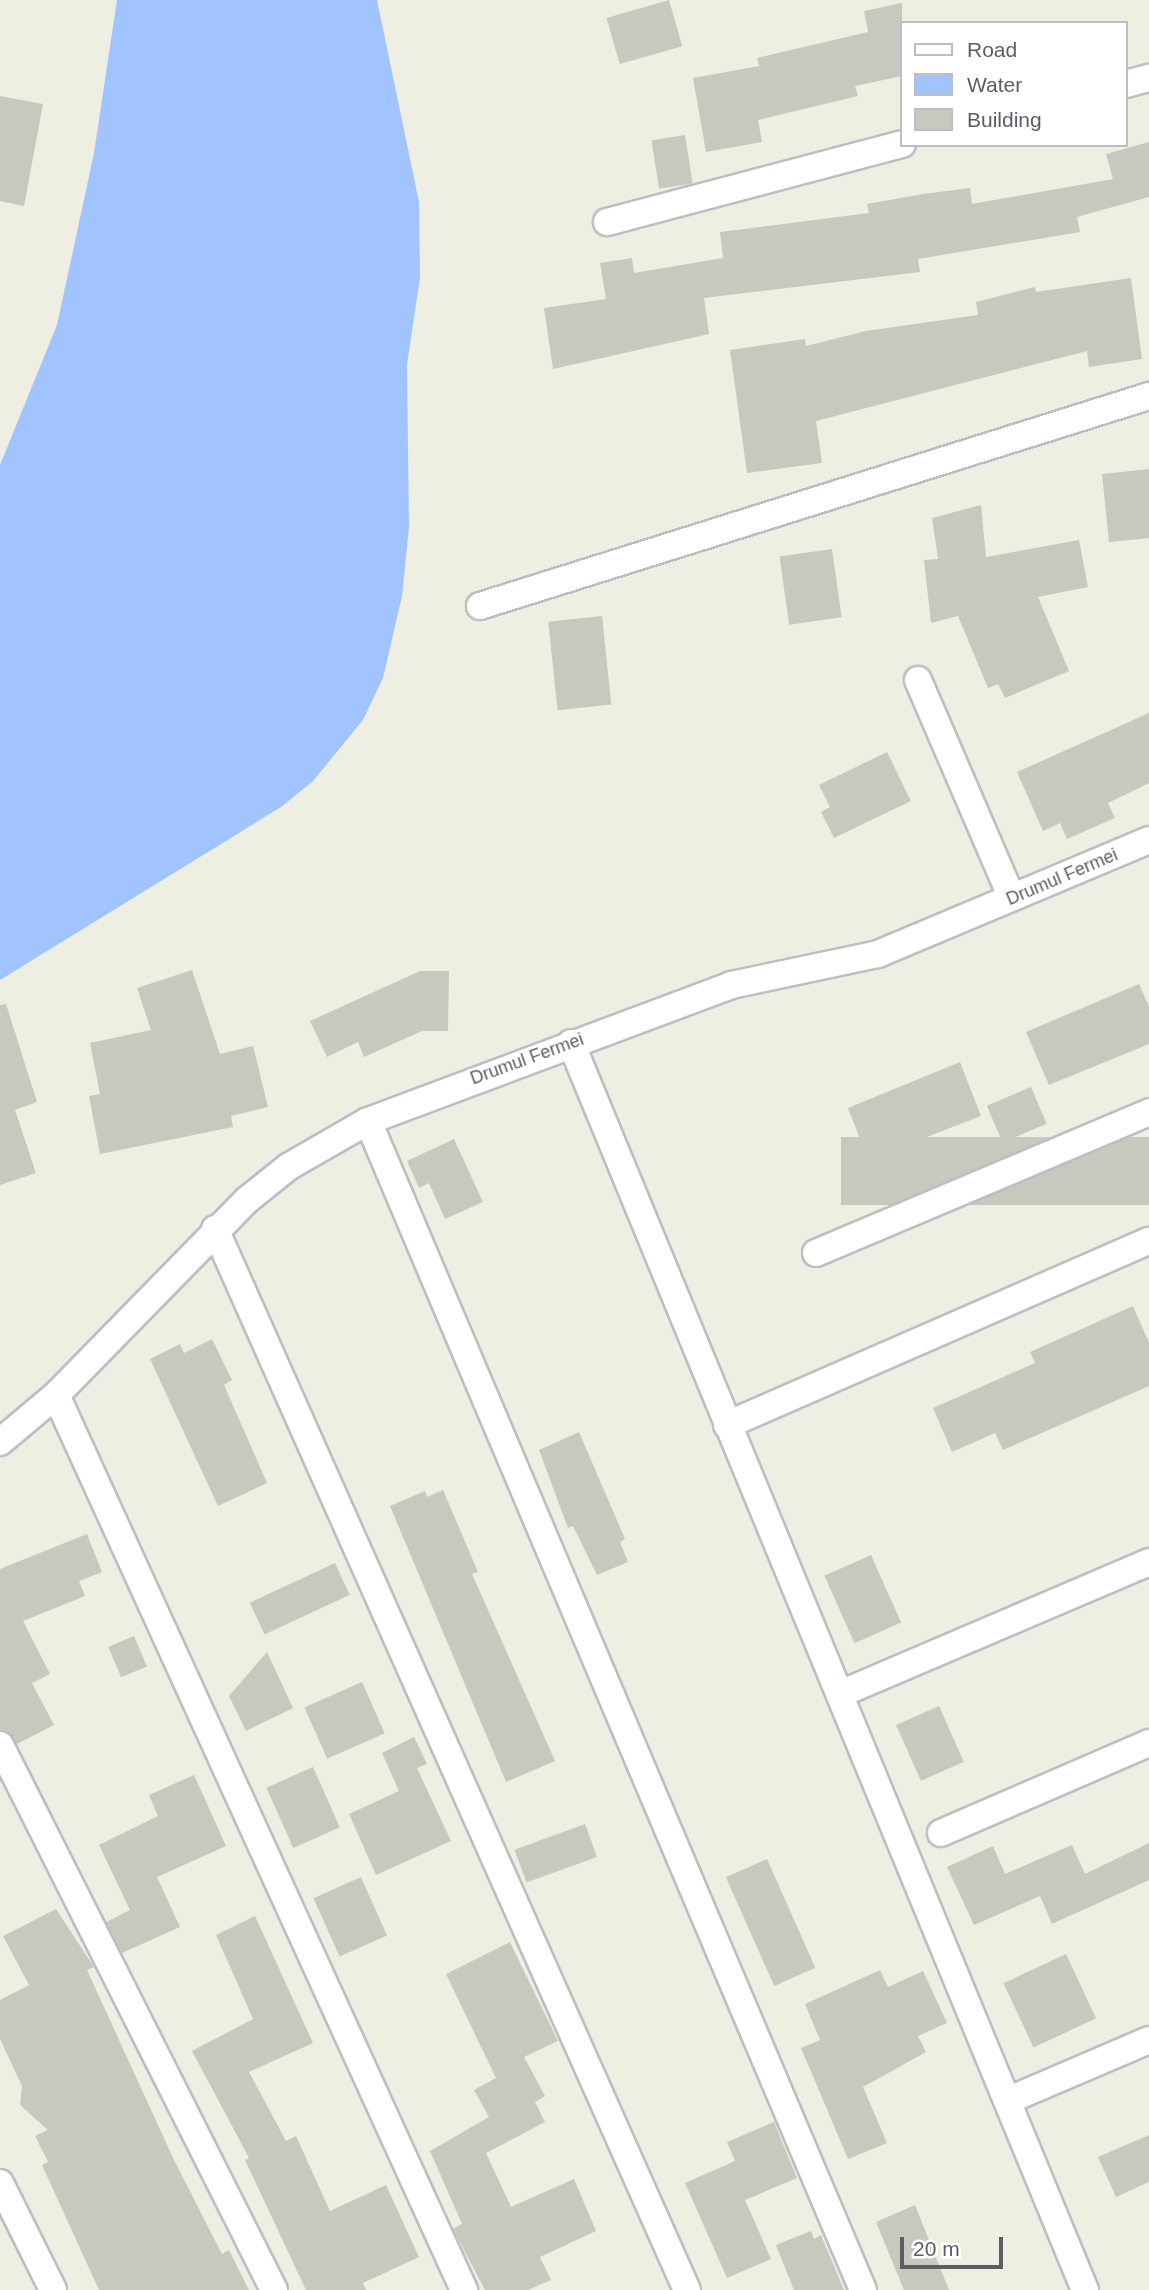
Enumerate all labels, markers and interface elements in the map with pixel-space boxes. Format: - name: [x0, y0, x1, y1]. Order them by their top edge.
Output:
- legend: [900, 21, 1128, 147]
- text: Road: [967, 38, 1017, 61]
- text: Water: [967, 73, 1022, 96]
- text: Building: [967, 108, 1042, 131]
- street label: Drumul Fermei: [1003, 844, 1121, 910]
- street label: Drumul Fermei: [467, 1028, 587, 1090]
- scale bar: [904, 2224, 1007, 2268]
- text: 20 m: [913, 2237, 960, 2260]

